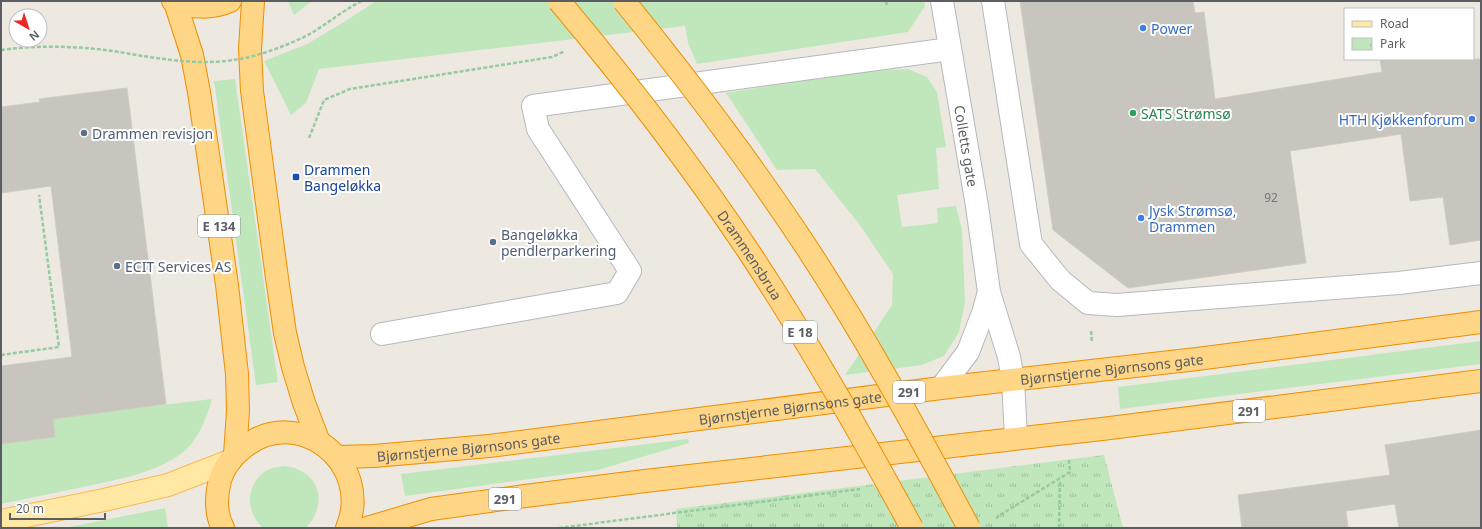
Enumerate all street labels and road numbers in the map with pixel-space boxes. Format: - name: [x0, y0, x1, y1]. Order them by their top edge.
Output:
- street label: Colletts gate: [950, 104, 983, 188]
- street label: Drammensbrua: [714, 206, 787, 303]
- road number: E 134: [198, 215, 240, 237]
- road number: E 18: [783, 321, 817, 343]
- street label: Bjørnstjerne Bjørnsons gate: [1019, 349, 1205, 388]
- road number: 291: [893, 381, 925, 403]
- street label: Bjørnstjerne Bjørnsons gate: [697, 386, 883, 429]
- road number: 291: [1233, 400, 1265, 422]
- street label: Bjørnstjerne Bjørnsons gate: [376, 427, 561, 465]
- road number: 291: [489, 488, 521, 510]

